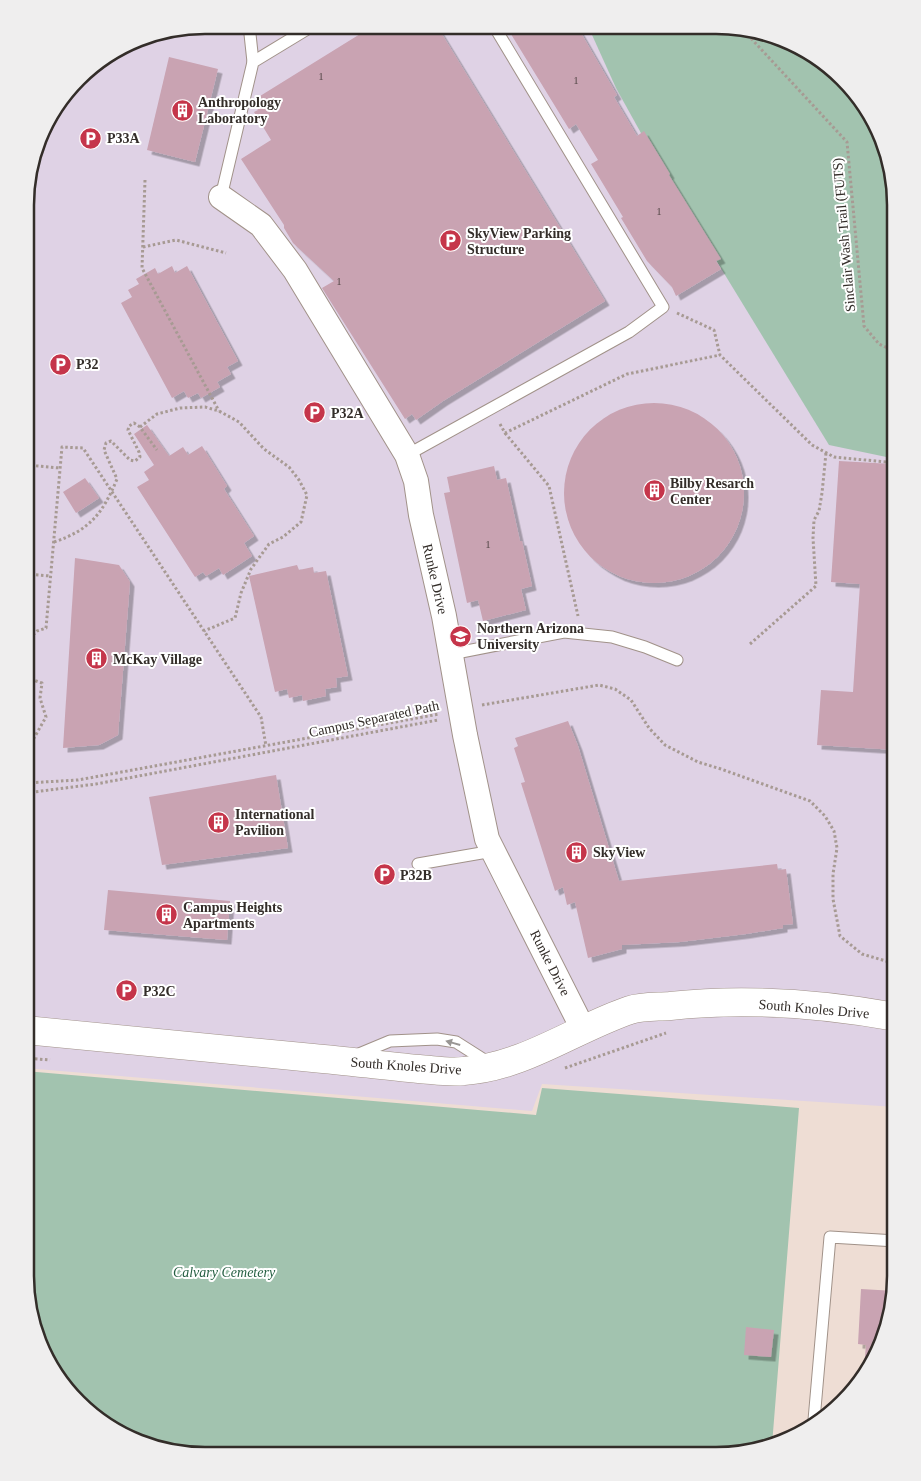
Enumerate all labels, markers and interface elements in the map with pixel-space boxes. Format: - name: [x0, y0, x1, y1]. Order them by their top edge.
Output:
- house number: 1: [318, 70, 324, 82]
- house number: 1: [573, 74, 579, 86]
- place label: Anthropology Laboratory: [198, 95, 281, 126]
- building icon: Anthropology Laboratory: [170, 98, 194, 122]
- parking icon: P33A: [79, 126, 103, 150]
- place label: P33A: [107, 131, 141, 146]
- street label: Sinclair Wash Trail (FUTS): [830, 157, 859, 313]
- house number: 1: [656, 205, 662, 217]
- place label: SkyView Parking Structure: [467, 226, 571, 257]
- parking icon: SkyView Parking Structure: [439, 229, 463, 253]
- house number: 1: [336, 275, 342, 287]
- parking icon: P32: [48, 352, 72, 376]
- place label: P32: [76, 357, 99, 372]
- parking icon: P32A: [303, 401, 327, 425]
- place label: P32A: [331, 406, 365, 421]
- place label: Bilby Resarch Center: [670, 476, 754, 507]
- building icon: Bilby Resarch Center: [642, 479, 666, 503]
- house number: 1: [485, 538, 491, 550]
- street label: Runke Drive: [420, 542, 450, 616]
- place label: Northern Arizona University: [477, 621, 584, 652]
- school or university icon: Northern Arizona University: [449, 624, 473, 648]
- building icon: McKay Village: [85, 647, 109, 671]
- place label: McKay Village: [113, 652, 202, 667]
- street label: Campus Separated Path: [307, 698, 441, 740]
- place label: International Pavilion: [235, 807, 314, 838]
- building icon: International Pavilion: [207, 810, 231, 834]
- building icon: SkyView: [565, 840, 589, 864]
- place label: SkyView: [593, 845, 646, 860]
- parking icon: P32B: [372, 863, 396, 887]
- place label: P32B: [400, 868, 432, 883]
- place label: Campus Heights Apartments: [183, 900, 283, 931]
- building icon: Campus Heights Apartments: [155, 903, 179, 927]
- street label: Runke Drive: [527, 928, 573, 998]
- parking icon: P32C: [115, 979, 139, 1003]
- place label: P32C: [143, 984, 176, 999]
- street label: South Knoles Drive: [758, 997, 870, 1021]
- one-way arrow: [445, 1038, 460, 1046]
- street label: South Knoles Drive: [350, 1055, 462, 1077]
- park label: Calvary Cemetery: [173, 1265, 276, 1280]

